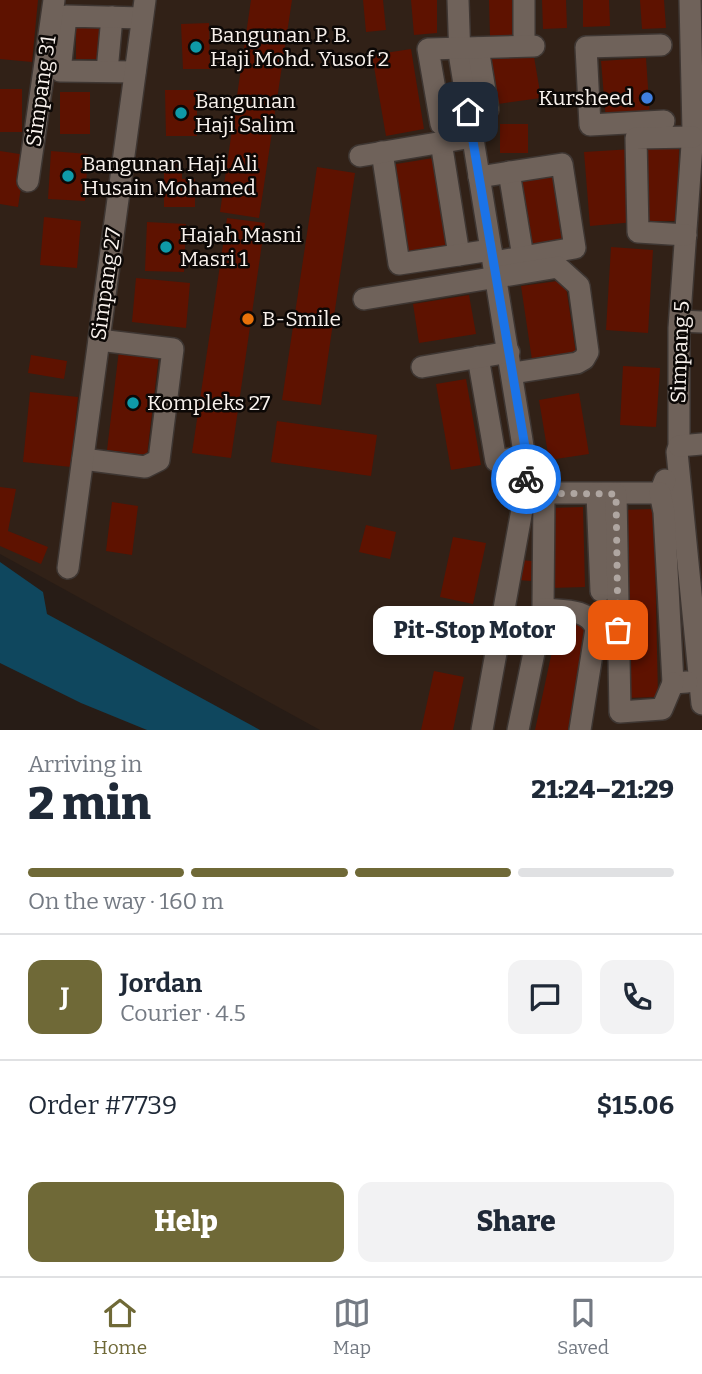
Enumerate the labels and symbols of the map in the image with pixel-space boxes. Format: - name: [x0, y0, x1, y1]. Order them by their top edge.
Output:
- place label: Bangunan P. B. Haji Mohd. Yusof 2: [210, 22, 389, 72]
- street label: Simpang 31: [20, 33, 62, 148]
- marker: Bangunan P. B. Haji Mohd. Yusof 2: [188, 39, 204, 55]
- pin: [438, 82, 498, 142]
- place label: Kursheed: [538, 85, 633, 111]
- place label: Bangunan Haji Salim: [195, 88, 296, 138]
- marker: Kursheed: [639, 90, 655, 106]
- marker: Bangunan Haji Salim: [173, 105, 189, 121]
- place label: Bangunan Haji Ali Husain Mohamed: [82, 151, 258, 201]
- marker: Bangunan Haji Ali Husain Mohamed: [60, 168, 76, 184]
- place label: Hajah Masni Masri 1: [180, 222, 302, 272]
- street label: Simpang 27: [85, 226, 127, 342]
- marker: Hajah Masni Masri 1: [158, 239, 174, 255]
- street label: Simpang 5: [665, 300, 695, 404]
- place label: B-Smile: [262, 306, 341, 332]
- marker: B-Smile: [240, 311, 256, 327]
- place label: Kompleks 27: [147, 390, 271, 416]
- marker: Kompleks 27: [125, 395, 141, 411]
- courier: [491, 444, 561, 514]
- pin: [588, 600, 648, 660]
- callout: Pit-Stop Motor: [373, 606, 576, 654]

